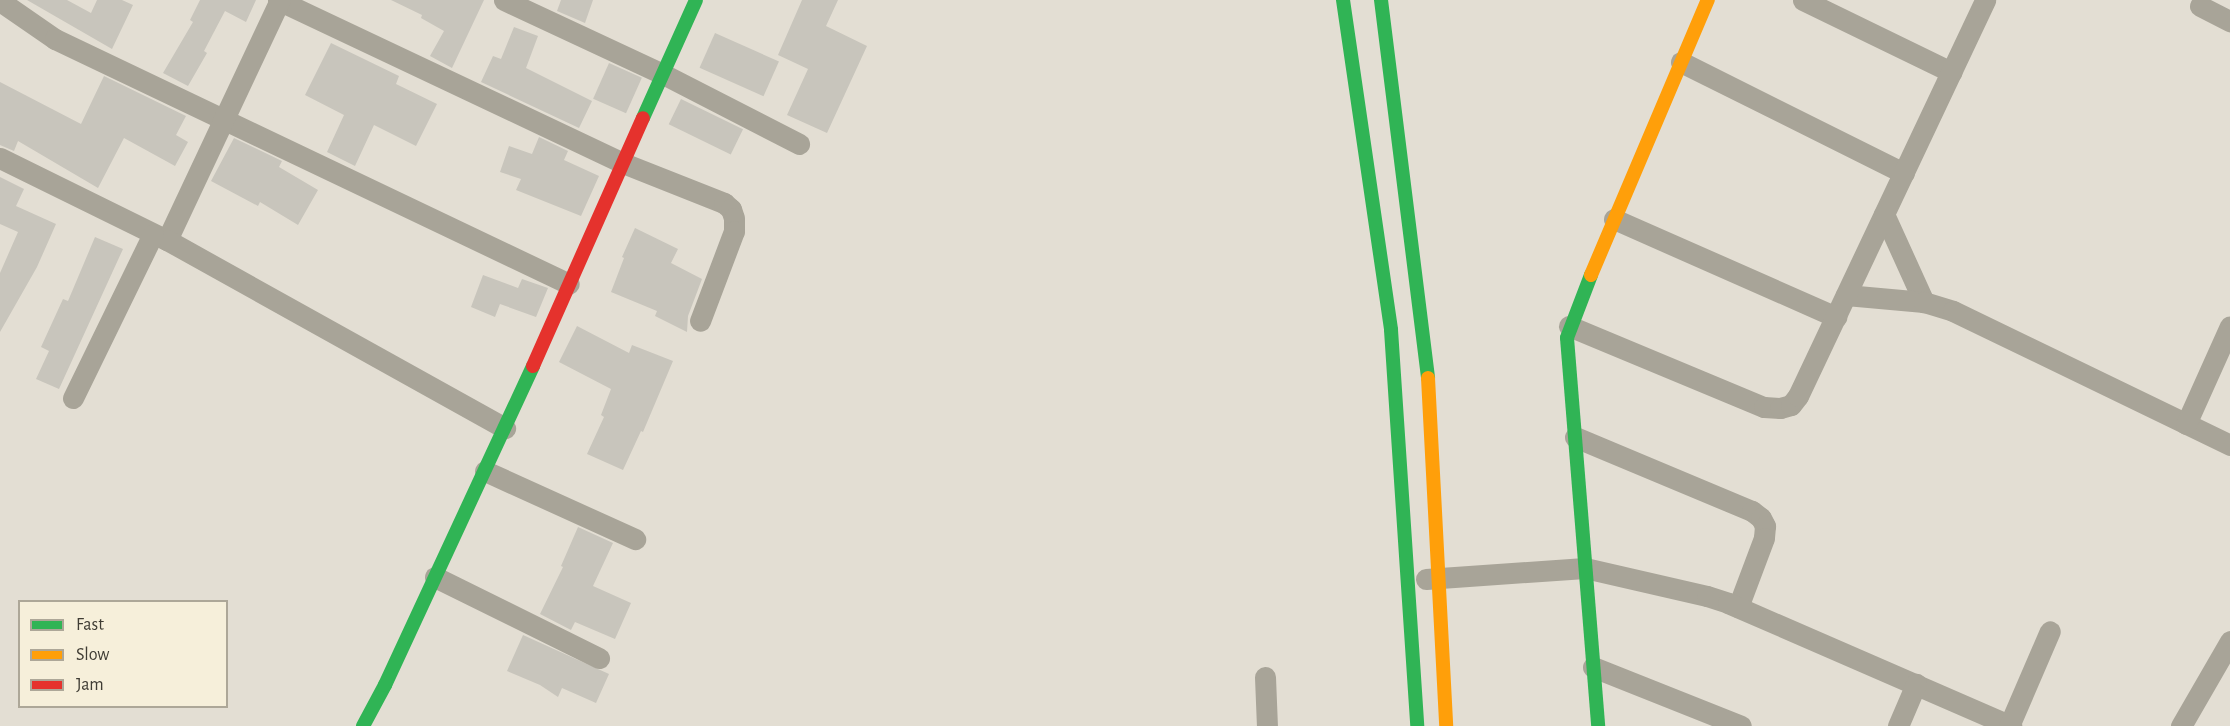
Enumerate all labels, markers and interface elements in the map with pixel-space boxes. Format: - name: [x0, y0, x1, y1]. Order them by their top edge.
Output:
- legend: [18, 600, 228, 708]
- text: Fast: [76, 616, 104, 634]
- text: Slow: [76, 646, 109, 664]
- text: Jam: [76, 676, 104, 694]

